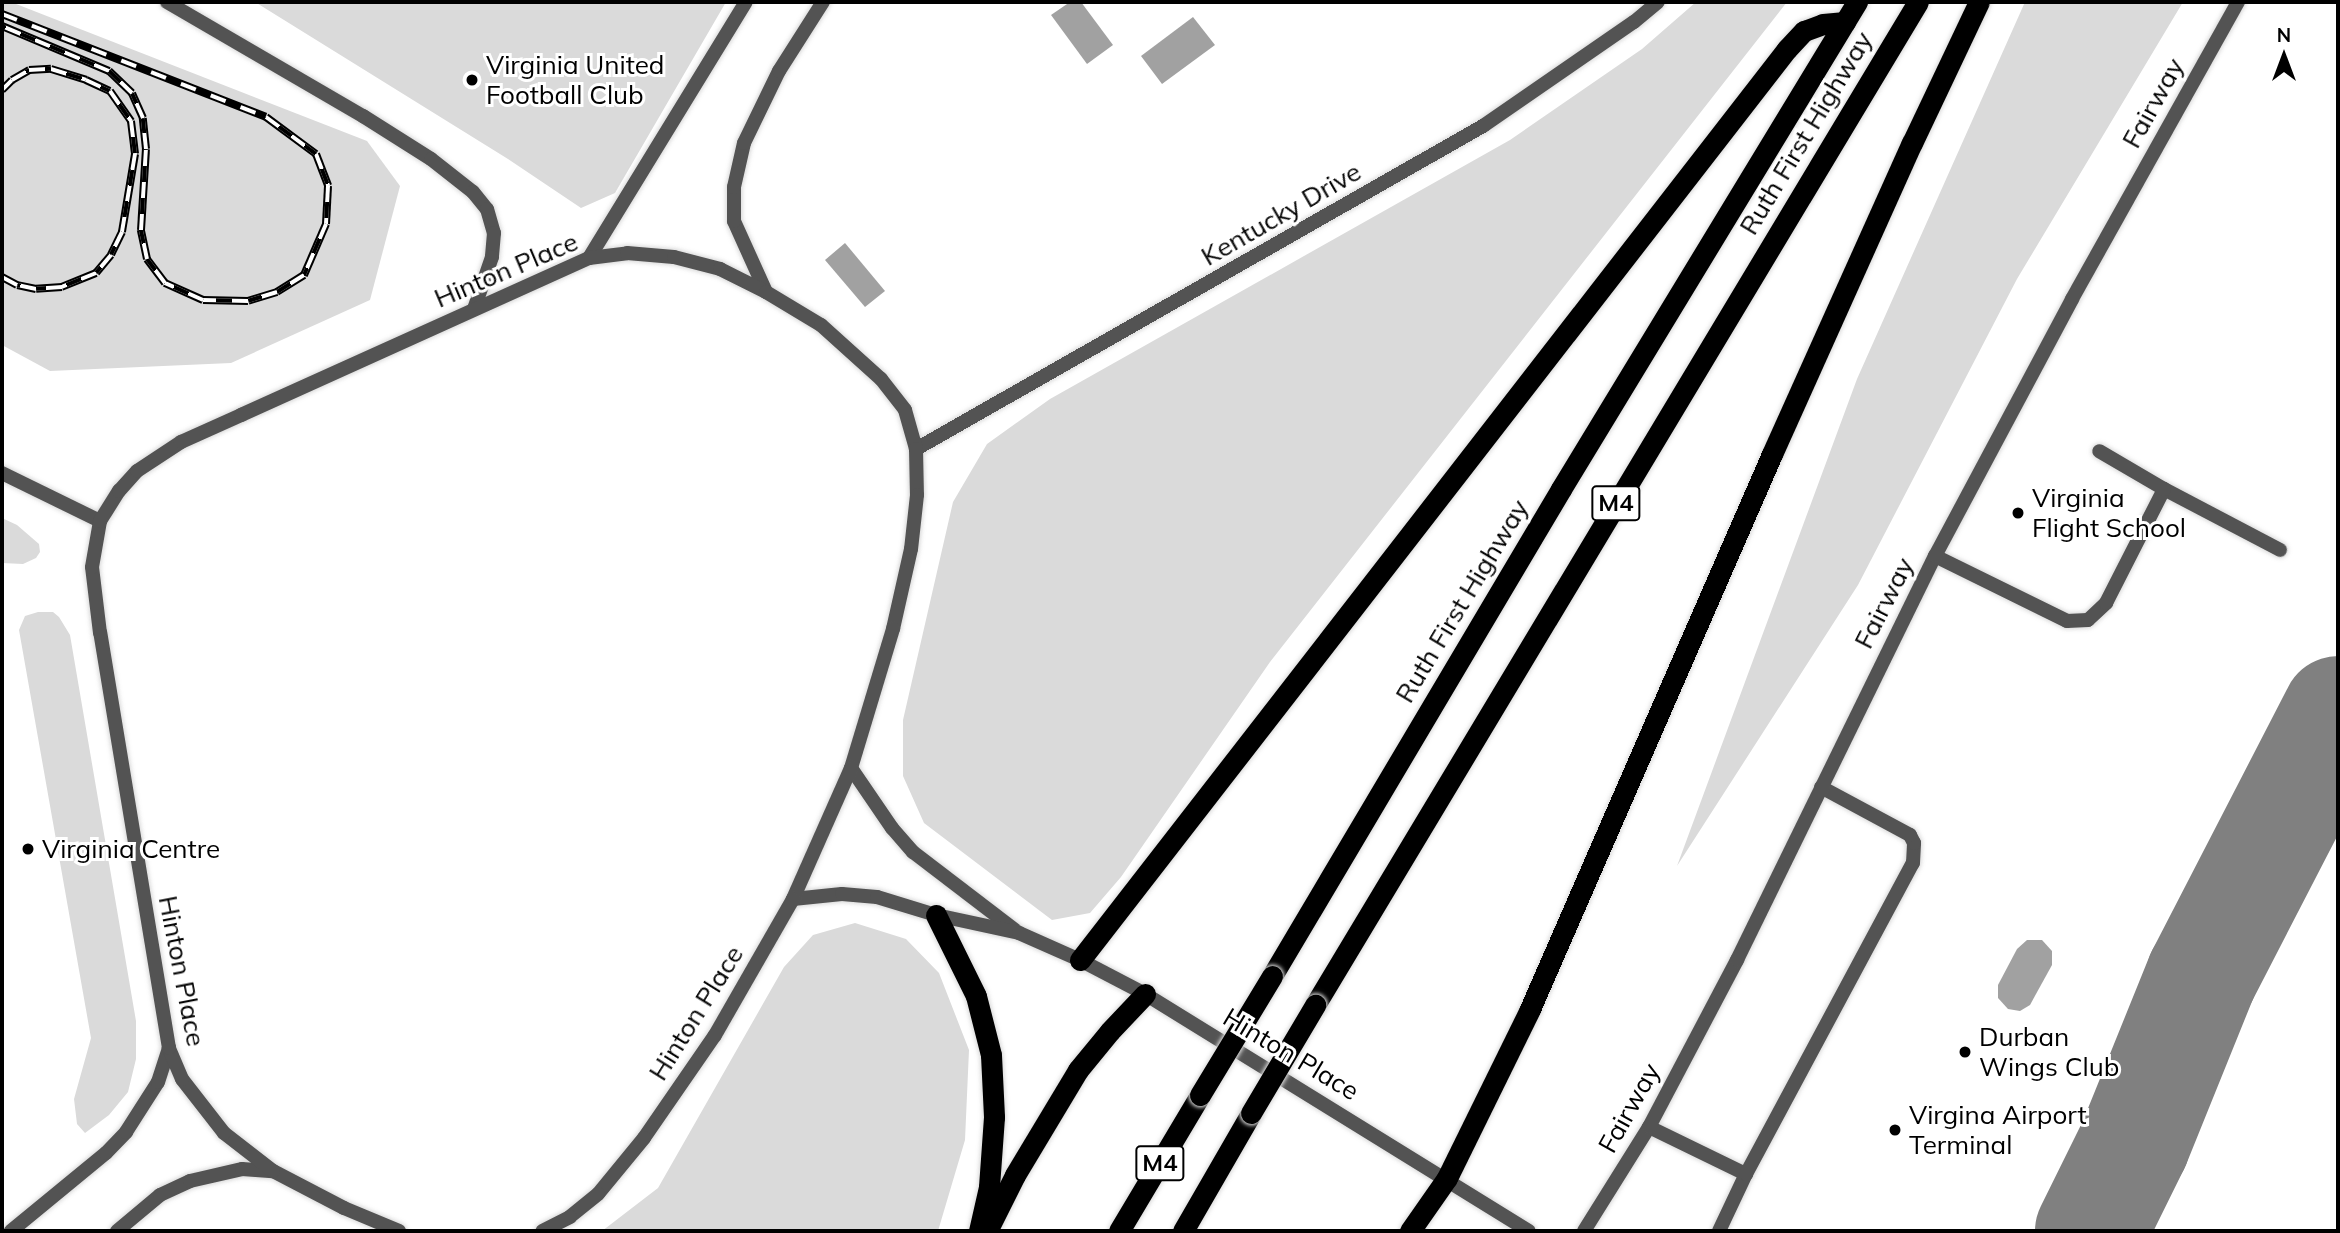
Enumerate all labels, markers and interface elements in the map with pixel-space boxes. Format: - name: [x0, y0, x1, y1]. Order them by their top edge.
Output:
- north arrow: [2249, 21, 2319, 91]
- text: N: [2277, 23, 2291, 47]
- street label: Ruth First Highway: [1733, 26, 1879, 240]
- place label: Virginia United Football Club: [486, 49, 664, 110]
- street label: Fairway: [2116, 53, 2190, 153]
- marker: Virginia United Football Club: [464, 72, 480, 88]
- street label: Kentucky Drive: [1196, 156, 1366, 272]
- street label: Hinton Place: [430, 226, 582, 314]
- road number: M4: [1590, 482, 1642, 524]
- place label: Virginia Flight School: [2032, 482, 2186, 544]
- street label: Ruth First Highway: [1389, 494, 1535, 708]
- marker: Virginia Flight School: [2010, 505, 2026, 521]
- street label: Fairway: [1848, 552, 1920, 654]
- place label: Virginia Centre: [42, 833, 220, 865]
- marker: Virginia Centre: [20, 841, 36, 857]
- street label: Hinton Place: [152, 893, 212, 1049]
- street label: Hinton Place: [642, 940, 750, 1086]
- street label: Hinton Place: [1218, 1001, 1364, 1107]
- place label: Durban Wings Club: [1979, 1021, 2119, 1082]
- marker: Durban Wings Club: [1957, 1044, 1973, 1060]
- street label: Fairway: [1592, 1058, 1666, 1158]
- place label: Virgina Airport Terminal: [1909, 1099, 2087, 1160]
- marker: Virgina Airport Terminal: [1887, 1122, 1903, 1138]
- road number: M4: [1134, 1142, 1186, 1184]

